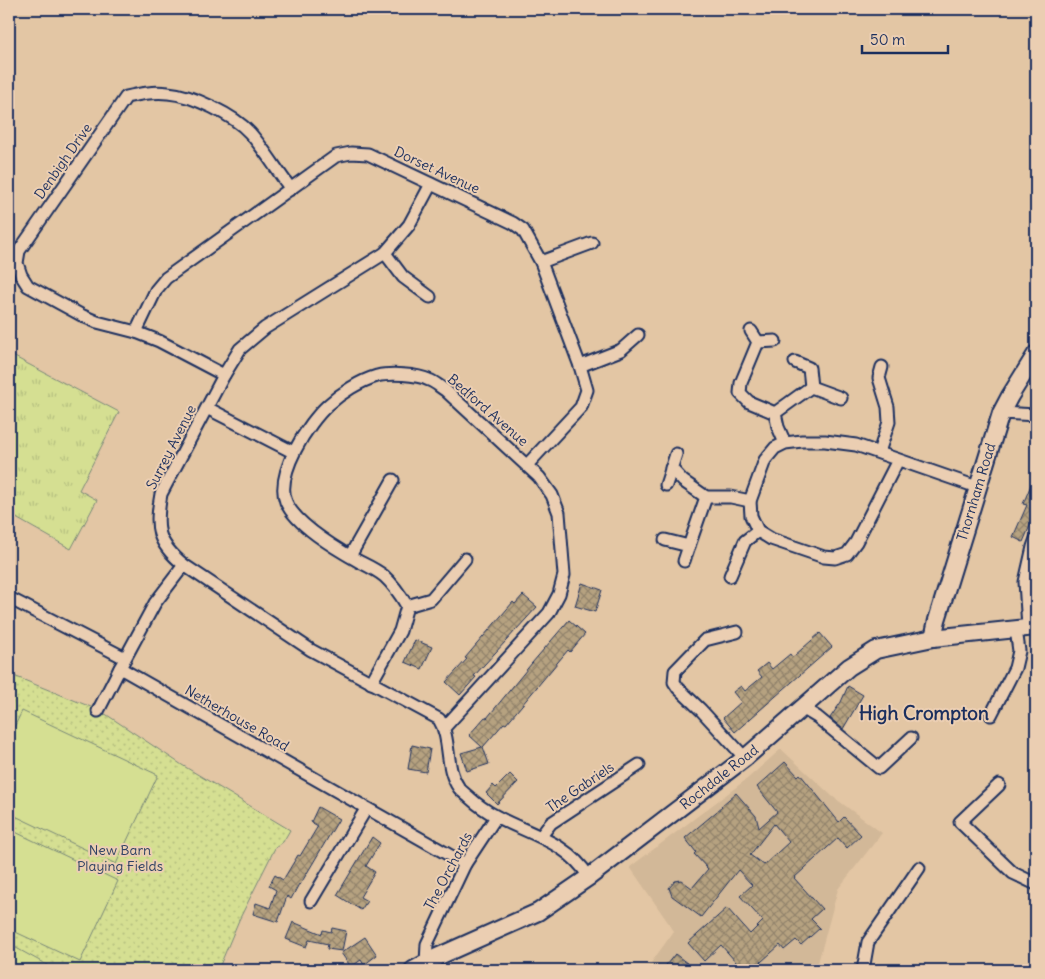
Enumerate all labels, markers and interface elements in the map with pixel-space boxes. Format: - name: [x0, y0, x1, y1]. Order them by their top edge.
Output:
- scale bar: [862, 22, 949, 54]
- text: 50 m: [870, 30, 905, 49]
- street label: Denbigh Drive: [30, 119, 96, 203]
- street label: Dorset Avenue: [391, 142, 483, 198]
- street label: Bedford Avenue: [444, 370, 532, 450]
- street label: Surrey Avenue: [142, 402, 200, 492]
- street label: Thornham Road: [953, 441, 999, 543]
- street label: Netherhouse Road: [182, 681, 292, 755]
- district label: High Crompton: [859, 701, 989, 725]
- street label: Rochdale Road: [676, 741, 762, 813]
- street label: The Gabriels: [543, 758, 617, 816]
- street label: The Orchards: [420, 829, 476, 913]
- park label: New Barn Playing Fields: [77, 841, 163, 875]

